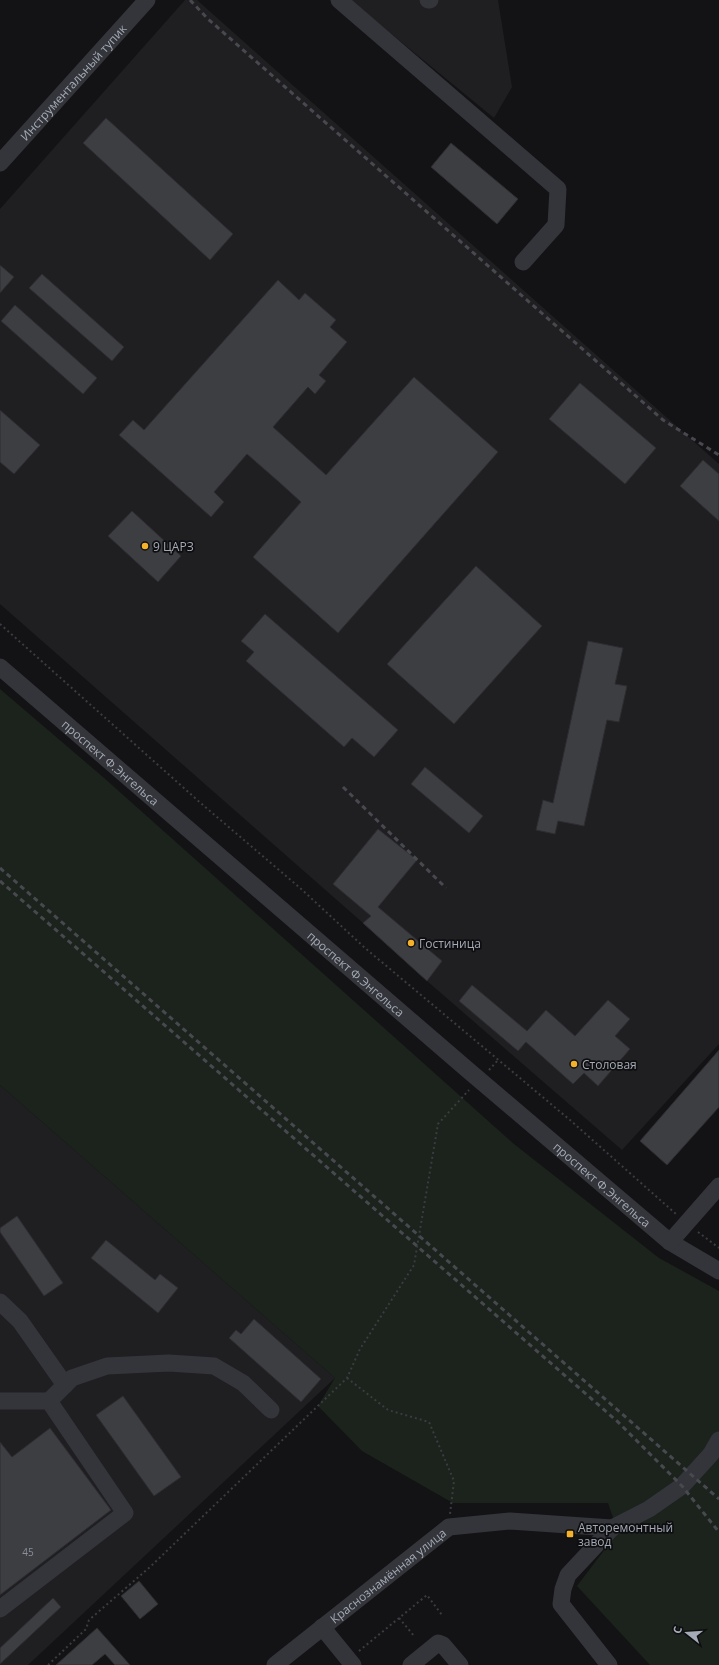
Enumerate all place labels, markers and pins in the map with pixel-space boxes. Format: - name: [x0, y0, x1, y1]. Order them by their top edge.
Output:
- place label: 9 ЦАРЗ: [153, 538, 194, 555]
- marker: 9 ЦАРЗ: [140, 541, 150, 551]
- place label: Гостиница: [419, 935, 481, 952]
- marker: Гостиница: [406, 938, 416, 948]
- place label: Столовая: [582, 1056, 637, 1073]
- marker: Столовая: [569, 1059, 579, 1069]
- place label: Авторемонтный завод: [578, 1519, 673, 1550]
- marker: Авторемонтный завод: [565, 1529, 575, 1539]

